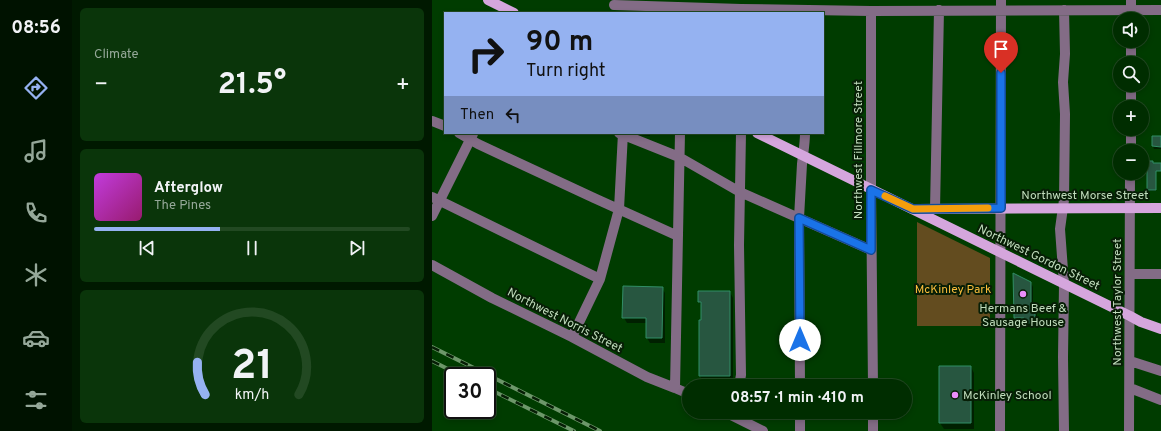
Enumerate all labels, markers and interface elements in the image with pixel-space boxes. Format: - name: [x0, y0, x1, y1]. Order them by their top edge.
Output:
- map controls: [1113, 12, 1149, 180]
- button: sound: [1113, 12, 1149, 48]
- text: 08:56: [11, 17, 61, 40]
- text: 90 m: [526, 25, 593, 61]
- icon: right: [460, 28, 512, 80]
- pin: [984, 32, 1018, 73]
- icon: arrive: [990, 38, 1012, 60]
- text: Climate: [94, 47, 139, 63]
- button: search: [1113, 56, 1149, 92]
- text: Turn right: [526, 60, 606, 83]
- text: 21.5°: [218, 67, 286, 104]
- text: −: [94, 72, 108, 99]
- text: +: [396, 72, 410, 99]
- icon: directions: [22, 74, 50, 102]
- street label: Northwest Fillmore Street: [851, 81, 867, 219]
- button: +: [1113, 100, 1149, 136]
- icon: left: [502, 104, 524, 126]
- text: Then: [460, 106, 494, 125]
- icon: music: [22, 137, 50, 165]
- button: −: [1113, 144, 1149, 180]
- text: Afterglow: [154, 179, 223, 198]
- street label: Northwest Morse Street: [1021, 188, 1149, 204]
- text: The Pines: [154, 198, 211, 214]
- icon: phone: [22, 199, 50, 227]
- street label: Northwest Gordon Street: [975, 221, 1102, 294]
- icon: previous: [136, 237, 158, 259]
- icon: pause: [241, 237, 263, 259]
- icon: next: [346, 237, 368, 259]
- street label: Northwest Taylor Street: [1110, 238, 1126, 366]
- icon: climate: [22, 261, 50, 289]
- park label: McKinley Park: [915, 282, 991, 298]
- street label: Northwest Norris Street: [504, 285, 625, 357]
- marker: Hermans Beef & Sausage House: [1018, 289, 1028, 299]
- place label: Hermans Beef & Sausage House: [979, 301, 1067, 331]
- position arrow: [779, 319, 821, 361]
- icon: car: [22, 324, 50, 352]
- text: 21: [231, 340, 273, 393]
- speed limit sign: 30: [444, 367, 496, 419]
- text: km/h: [235, 385, 269, 403]
- icon: filters: [22, 386, 50, 414]
- place label: McKinley School: [963, 388, 1052, 404]
- text: 08:57 · 1 min · 410 m: [730, 389, 864, 408]
- marker: McKinley School: [950, 390, 960, 400]

